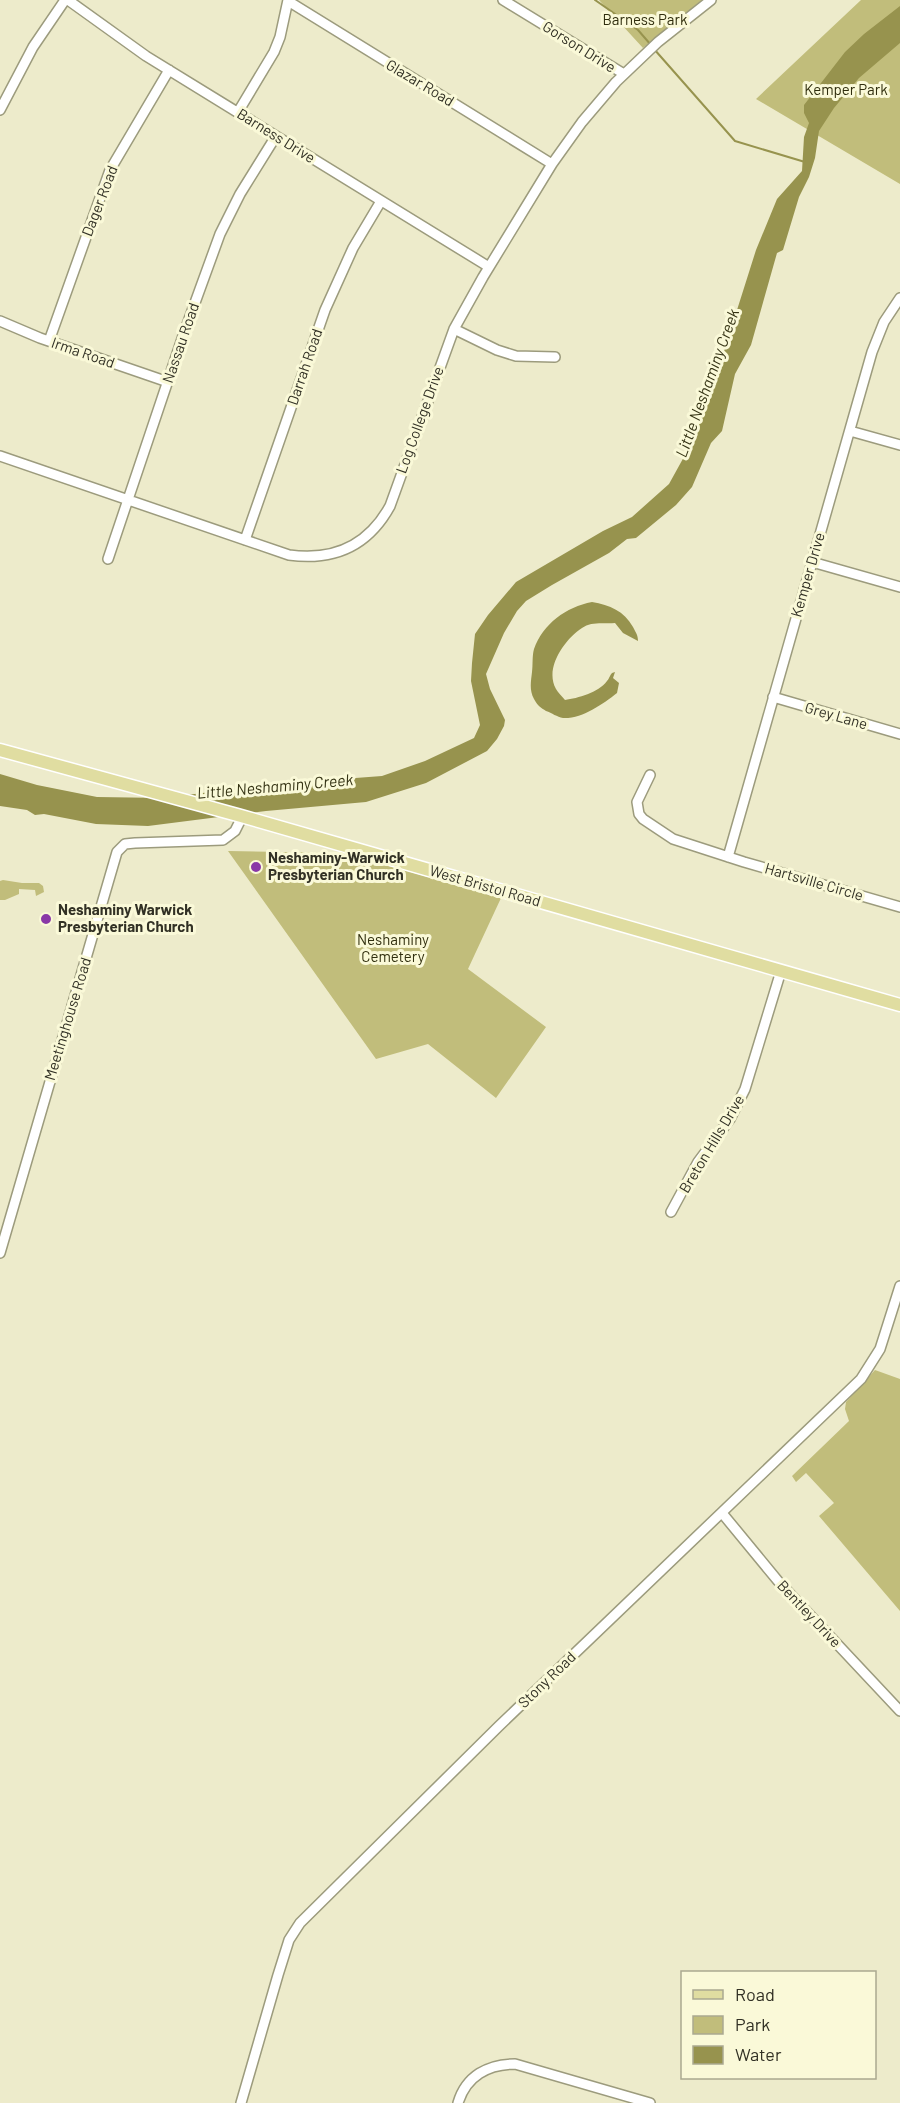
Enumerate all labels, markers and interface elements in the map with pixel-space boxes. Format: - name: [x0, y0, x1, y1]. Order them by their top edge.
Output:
- park label: Barness Park: [603, 10, 688, 28]
- street label: Gorson Drive: [540, 17, 619, 76]
- street label: Glazar Road: [383, 55, 458, 110]
- park label: Kemper Park: [804, 80, 888, 98]
- street label: Barness Drive: [234, 104, 319, 166]
- street label: Dager Road: [77, 163, 121, 239]
- street label: Nassau Road: [158, 300, 202, 385]
- water label: Little Neshaminy Creek: [671, 306, 742, 460]
- street label: Darrah Road: [283, 326, 326, 407]
- street label: Irma Road: [49, 333, 117, 371]
- street label: Log College Drive: [391, 364, 447, 476]
- street label: Kemper Drive: [786, 530, 828, 619]
- street label: Grey Lane: [803, 698, 870, 733]
- water label: Little Neshaminy Creek: [196, 769, 354, 802]
- place label: Neshaminy-Warwick Presbyterian Church: [268, 848, 405, 883]
- street label: Hartsville Circle: [763, 858, 866, 904]
- marker: Neshaminy-Warwick Presbyterian Church: [249, 860, 263, 874]
- street label: West Bristol Road: [428, 861, 543, 910]
- place label: Neshaminy Warwick Presbyterian Church: [58, 900, 194, 935]
- marker: Neshaminy Warwick Presbyterian Church: [39, 912, 53, 926]
- park label: Neshaminy Cemetery: [357, 930, 429, 965]
- street label: Meetinghouse Road: [40, 955, 94, 1082]
- street label: Breton Hills Drive: [675, 1091, 748, 1196]
- street label: Bentley Drive: [774, 1576, 845, 1651]
- street label: Stony Road: [514, 1647, 579, 1711]
- legend: [681, 1971, 876, 2079]
- text: Road: [735, 1983, 775, 2005]
- text: Park: [735, 2013, 770, 2035]
- text: Water: [735, 2043, 782, 2065]

